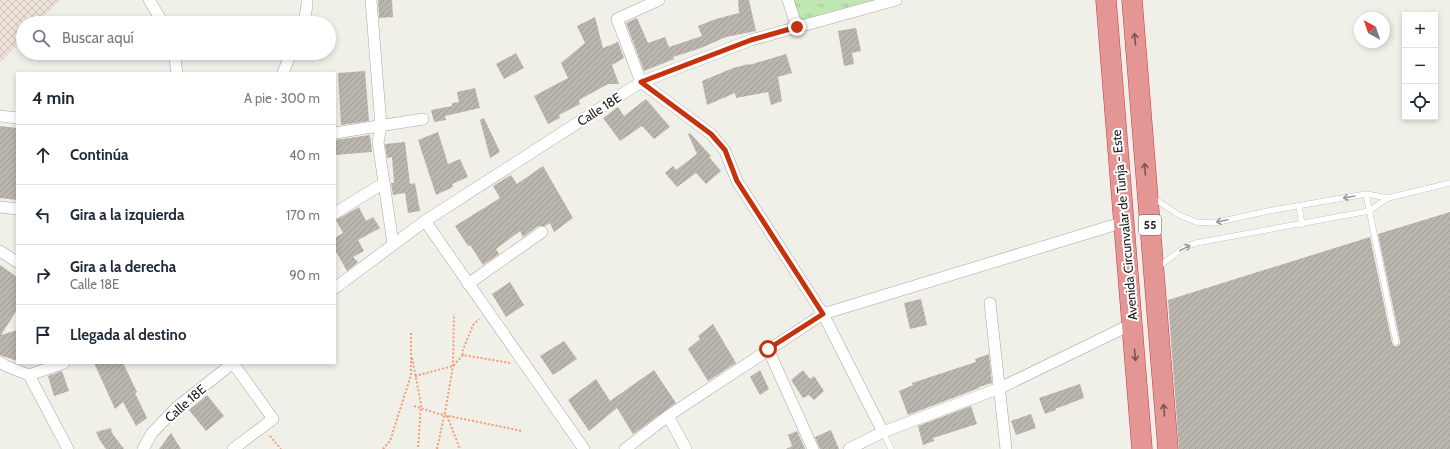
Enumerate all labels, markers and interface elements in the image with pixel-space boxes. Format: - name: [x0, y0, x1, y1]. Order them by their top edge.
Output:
- north arrow: [1354, 12, 1390, 48]
- map controls: [1402, 12, 1438, 120]
- button: +: [1402, 12, 1438, 48]
- search box: [16, 16, 336, 60]
- route end: [788, 18, 806, 36]
- icon: search: [30, 27, 52, 49]
- text: Buscar aquí: [62, 29, 134, 47]
- one-way arrow: [1131, 33, 1139, 46]
- button: −: [1402, 48, 1438, 84]
- button: locate: [1402, 84, 1438, 120]
- text: 4 min: [32, 88, 75, 108]
- street label: Calle 18E: [574, 89, 624, 129]
- text: A pie · 300 m: [244, 90, 320, 106]
- street label: Avenida Circunvalar de Tunja - Este: [1108, 129, 1141, 321]
- icon: ahead: [32, 144, 54, 166]
- text: Continúa: [70, 146, 128, 164]
- text: 40 m: [289, 147, 320, 163]
- one-way arrow: [1142, 163, 1149, 176]
- one-way arrow: [1343, 194, 1356, 202]
- icon: left: [32, 204, 54, 226]
- text: Gira a la izquierda: [70, 206, 184, 224]
- text: 170 m: [286, 207, 320, 223]
- road number: 55: [1139, 215, 1161, 235]
- one-way arrow: [1215, 218, 1228, 226]
- one-way arrow: [1178, 244, 1190, 251]
- text: Gira a la derecha: [70, 258, 176, 276]
- icon: right: [32, 264, 54, 286]
- text: 90 m: [289, 267, 320, 283]
- text: Calle 18E: [70, 276, 119, 292]
- icon: arrive: [32, 324, 54, 346]
- text: Llegada al destino: [70, 326, 186, 344]
- route start: [759, 340, 777, 358]
- one-way arrow: [1131, 348, 1138, 361]
- street label: Calle 18E: [161, 381, 209, 425]
- one-way arrow: [1161, 404, 1168, 417]

